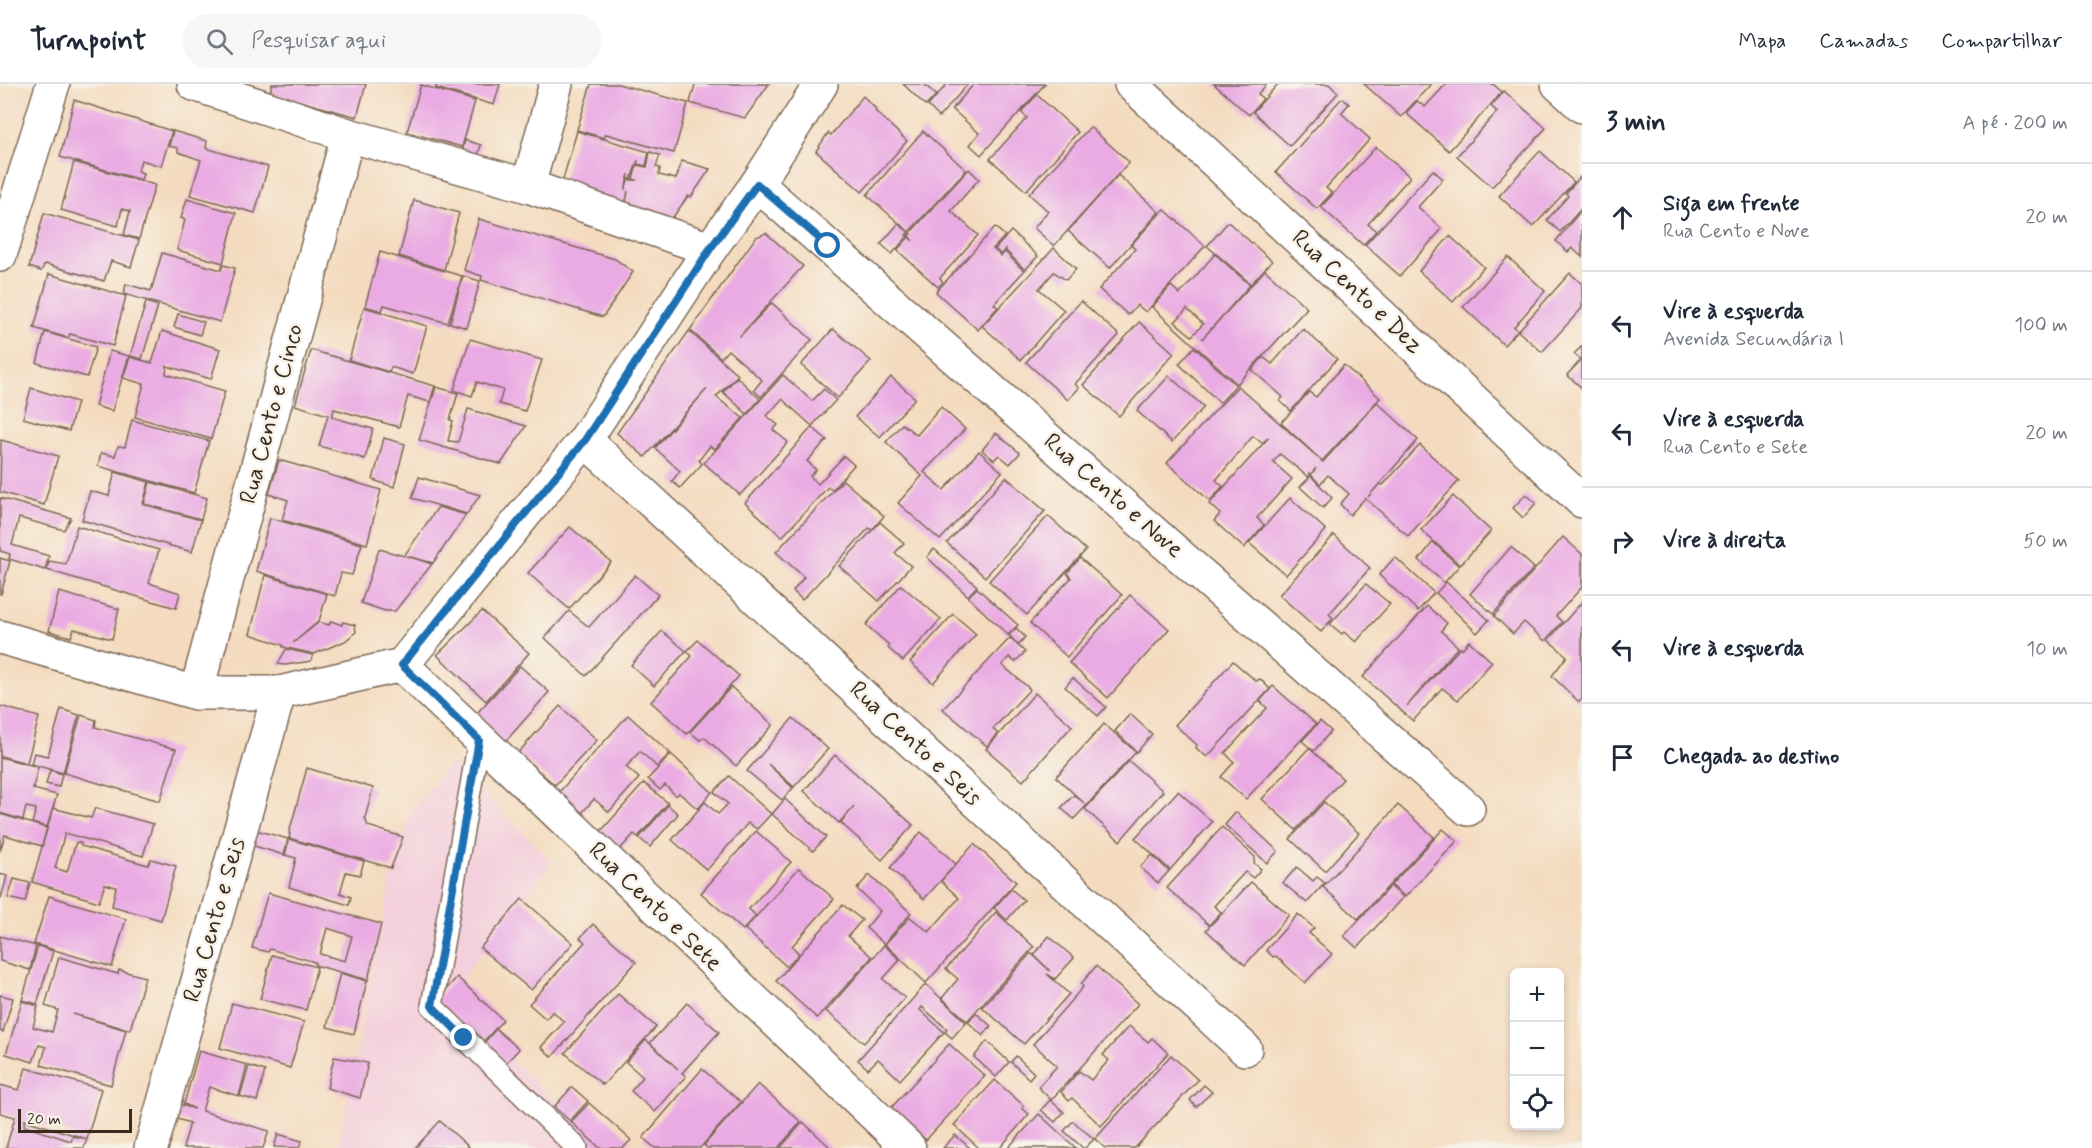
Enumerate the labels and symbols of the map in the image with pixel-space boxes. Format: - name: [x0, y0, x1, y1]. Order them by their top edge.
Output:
- street label: Rua Cento e Dez: [1285, 223, 1429, 361]
- route start: [814, 232, 840, 258]
- street label: Rua Cento e Cinco: [233, 321, 311, 507]
- street label: Rua Cento e Nove: [1036, 427, 1190, 566]
- street label: Rua Cento e Seis: [842, 675, 988, 814]
- street label: Rua Cento e Seis: [177, 834, 253, 1006]
- street label: Rua Cento e Sete: [582, 835, 729, 979]
- route end: [450, 1024, 476, 1050]
- scale bar: [18, 1106, 132, 1134]

